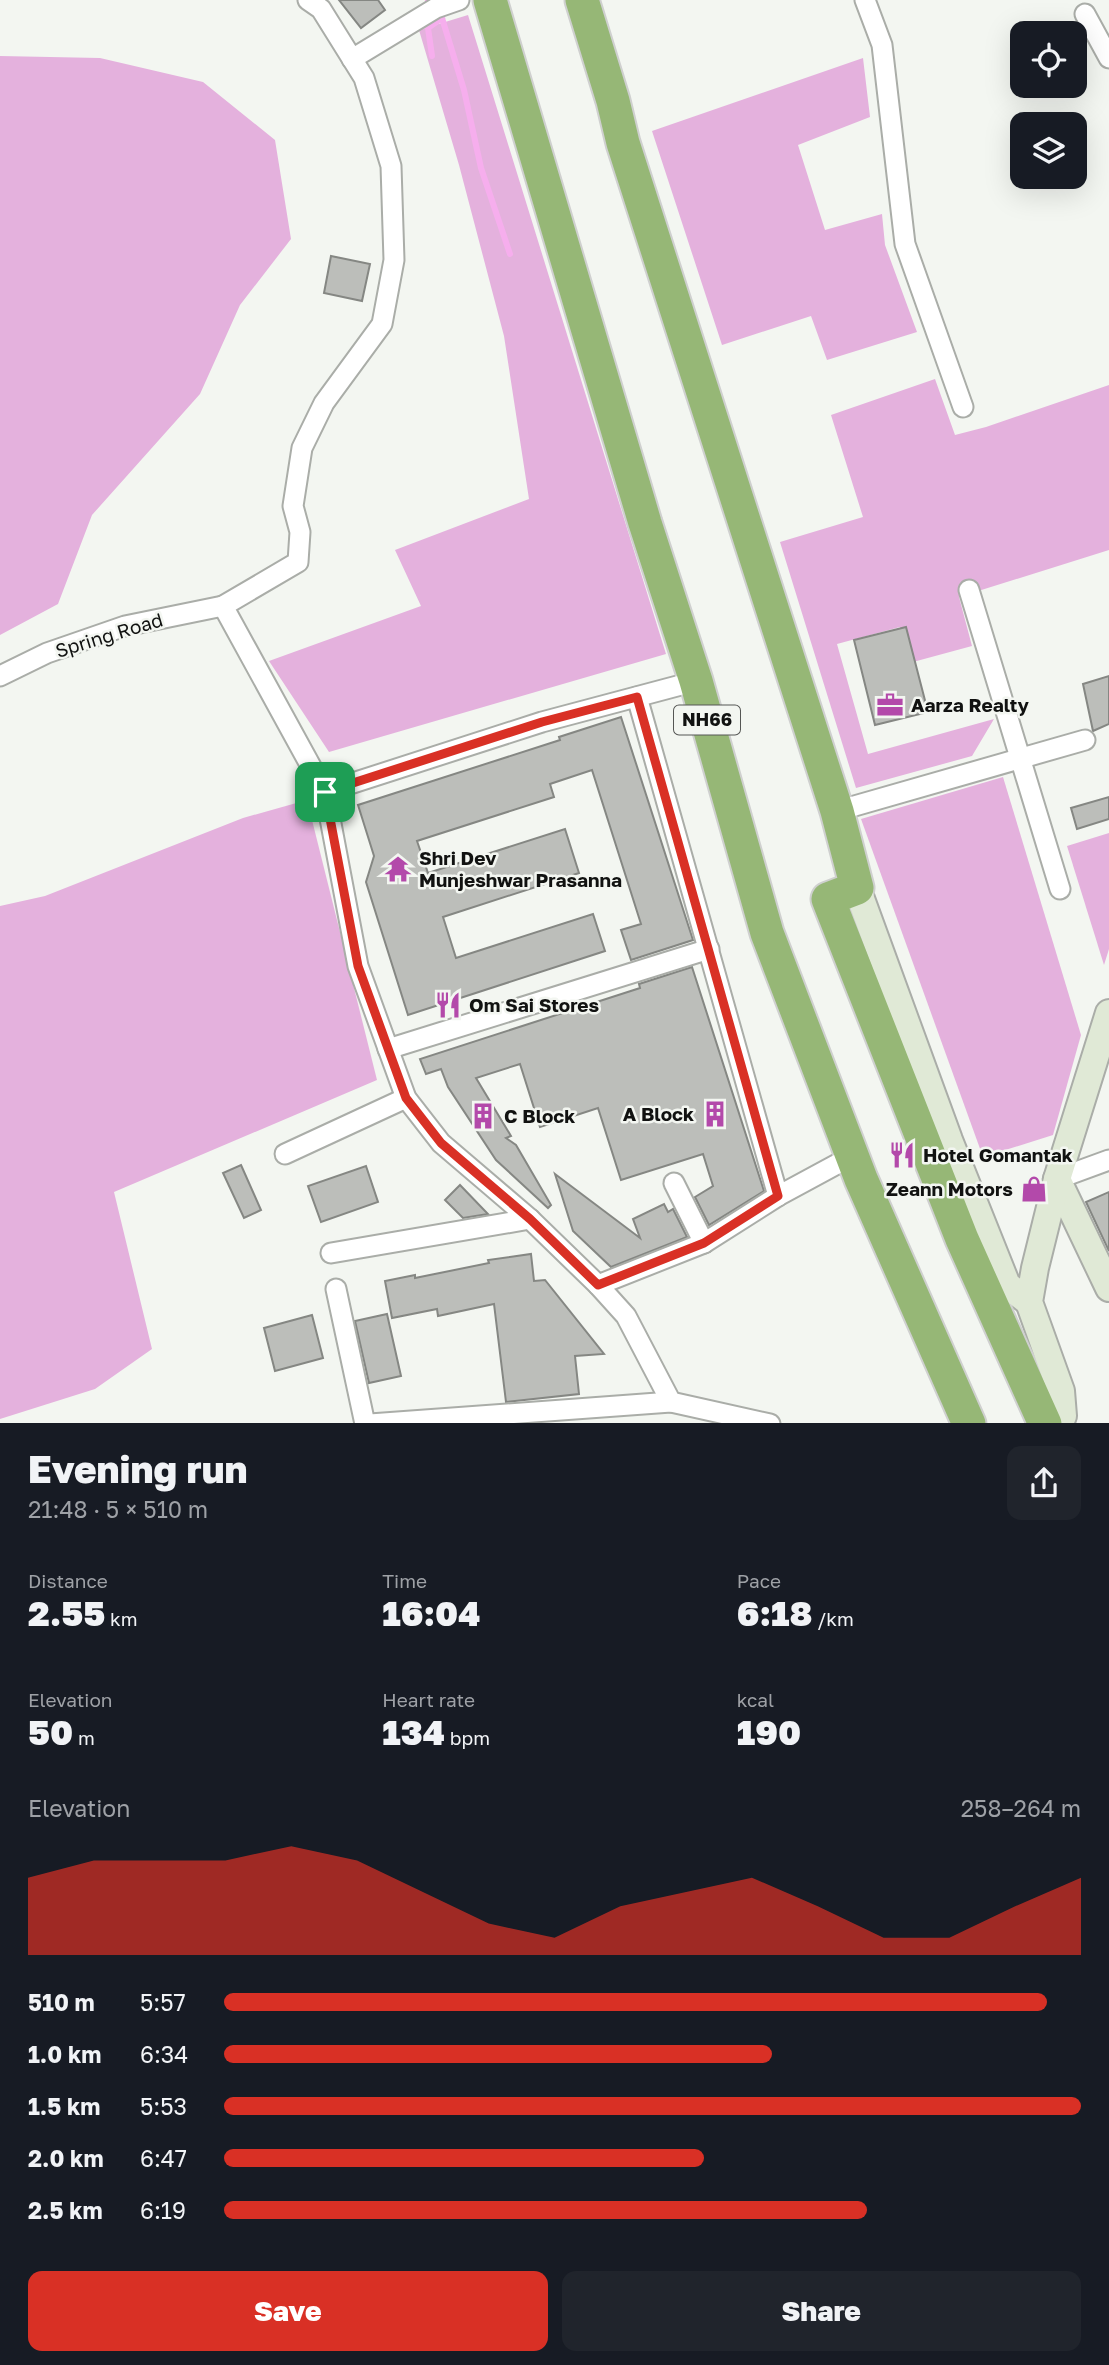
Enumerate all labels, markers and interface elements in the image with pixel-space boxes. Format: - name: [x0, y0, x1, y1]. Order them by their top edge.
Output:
- map controls: [1010, 21, 1087, 189]
- button: locate: [1010, 21, 1087, 98]
- button: layers: [1010, 112, 1087, 189]
- street label: Spring Road: [52, 607, 165, 662]
- office icon: Aarza Realty: [875, 690, 905, 720]
- place label: Aarza Realty: [911, 693, 1029, 716]
- road number: NH66: [674, 706, 740, 734]
- pin: [295, 762, 355, 822]
- icon: arrive: [306, 773, 344, 811]
- place label: Shri Dev Munjeshwar Prasanna: [419, 846, 622, 891]
- temple icon: Shri Dev Munjeshwar Prasanna: [383, 854, 413, 884]
- restaurant icon: Om Sai Stores: [433, 990, 463, 1020]
- place label: Om Sai Stores: [469, 993, 600, 1016]
- building icon: A Block: [700, 1099, 730, 1129]
- building icon: C Block: [468, 1101, 498, 1131]
- place label: A Block: [623, 1102, 694, 1125]
- place label: C Block: [504, 1104, 575, 1127]
- restaurant icon: Hotel Gomantak: [887, 1140, 917, 1170]
- place label: Hotel Gomantak: [923, 1143, 1073, 1166]
- shop icon: Zeann Motors: [1019, 1174, 1049, 1204]
- place label: Zeann Motors: [886, 1177, 1013, 1200]
- text: Evening run: [28, 1446, 247, 1491]
- button: share: [1007, 1446, 1081, 1520]
- text: 21:48 · 5 × 510 m: [28, 1495, 208, 1523]
- text: Distance: [28, 1569, 108, 1592]
- text: Time: [382, 1569, 427, 1592]
- text: Pace: [737, 1569, 781, 1592]
- text: 2.55: [28, 1592, 105, 1634]
- text: 16:04: [382, 1592, 480, 1634]
- text: 6:18: [737, 1592, 812, 1634]
- text: km: [105, 1607, 138, 1630]
- text: /km: [812, 1607, 854, 1630]
- text: Elevation: [28, 1688, 113, 1711]
- text: Heart rate: [382, 1688, 475, 1711]
- text: kcal: [737, 1688, 774, 1711]
- text: 50: [28, 1711, 73, 1753]
- text: 134: [382, 1711, 445, 1753]
- text: 190: [737, 1711, 801, 1753]
- text: m: [73, 1726, 95, 1749]
- text: bpm: [445, 1726, 490, 1749]
- text: Elevation: [28, 1794, 130, 1822]
- text: 258–264 m: [961, 1794, 1081, 1822]
- text: 510 m: [28, 1988, 95, 2016]
- text: 5:57: [140, 1988, 186, 2016]
- text: 1.0 km: [28, 2040, 101, 2068]
- text: 6:34: [140, 2040, 188, 2068]
- text: 1.5 km: [28, 2092, 100, 2120]
- text: 5:53: [140, 2092, 187, 2120]
- text: 2.0 km: [28, 2144, 104, 2172]
- text: 6:47: [140, 2144, 187, 2172]
- text: 2.5 km: [28, 2196, 103, 2224]
- text: 6:19: [140, 2196, 186, 2224]
- button: Save: [28, 2271, 548, 2351]
- button: Share: [562, 2271, 1081, 2351]

